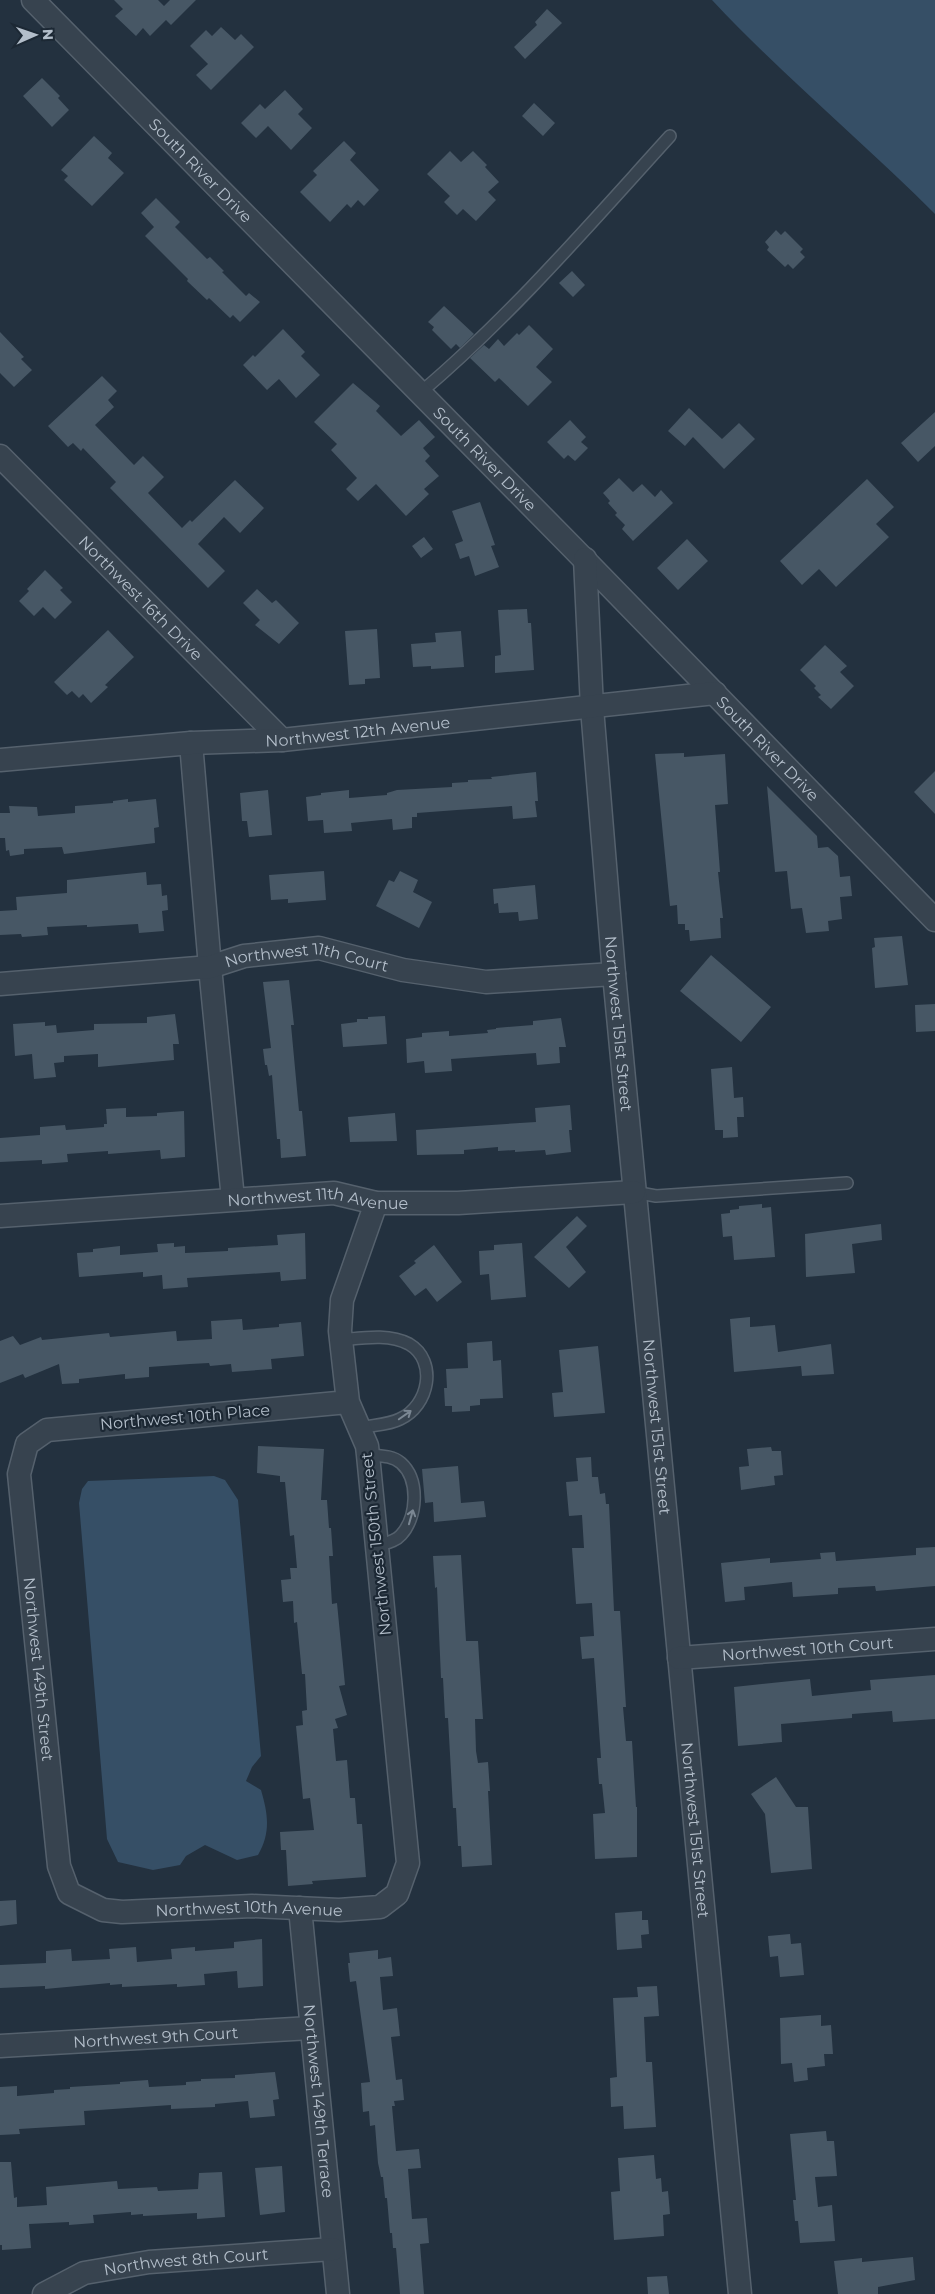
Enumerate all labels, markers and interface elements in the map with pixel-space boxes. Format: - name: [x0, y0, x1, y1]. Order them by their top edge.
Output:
- north arrow: [10, 10, 60, 60]
- text: N: [39, 29, 57, 41]
- street label: South River Drive: [145, 114, 256, 226]
- street label: South River Drive: [430, 403, 540, 515]
- street label: Northwest 16th Drive: [75, 532, 207, 664]
- street label: South River Drive: [713, 692, 823, 805]
- street label: Northwest 12th Avenue: [265, 712, 451, 750]
- street label: Northwest 151st Street: [601, 935, 637, 1113]
- street label: Northwest 11th Court: [222, 939, 391, 975]
- street label: Northwest 11th Avenue: [227, 1183, 408, 1213]
- street label: Northwest 151st Street: [639, 1338, 675, 1516]
- street label: Northwest 10th Place: [99, 1400, 271, 1434]
- one-way arrow: [398, 1410, 412, 1420]
- street label: Northwest 150th Street: [357, 1451, 395, 1637]
- one-way arrow: [406, 1509, 416, 1525]
- street label: Northwest 149th Street: [20, 1576, 58, 1763]
- street label: Northwest 10th Court: [721, 1633, 895, 1664]
- street label: Northwest 151st Street: [678, 1741, 714, 1919]
- street label: Northwest 10th Avenue: [155, 1896, 343, 1920]
- street label: Northwest 149th Terrace: [300, 2003, 338, 2199]
- street label: Northwest 9th Court: [73, 2023, 239, 2051]
- street label: Northwest 8th Court: [102, 2244, 270, 2279]

